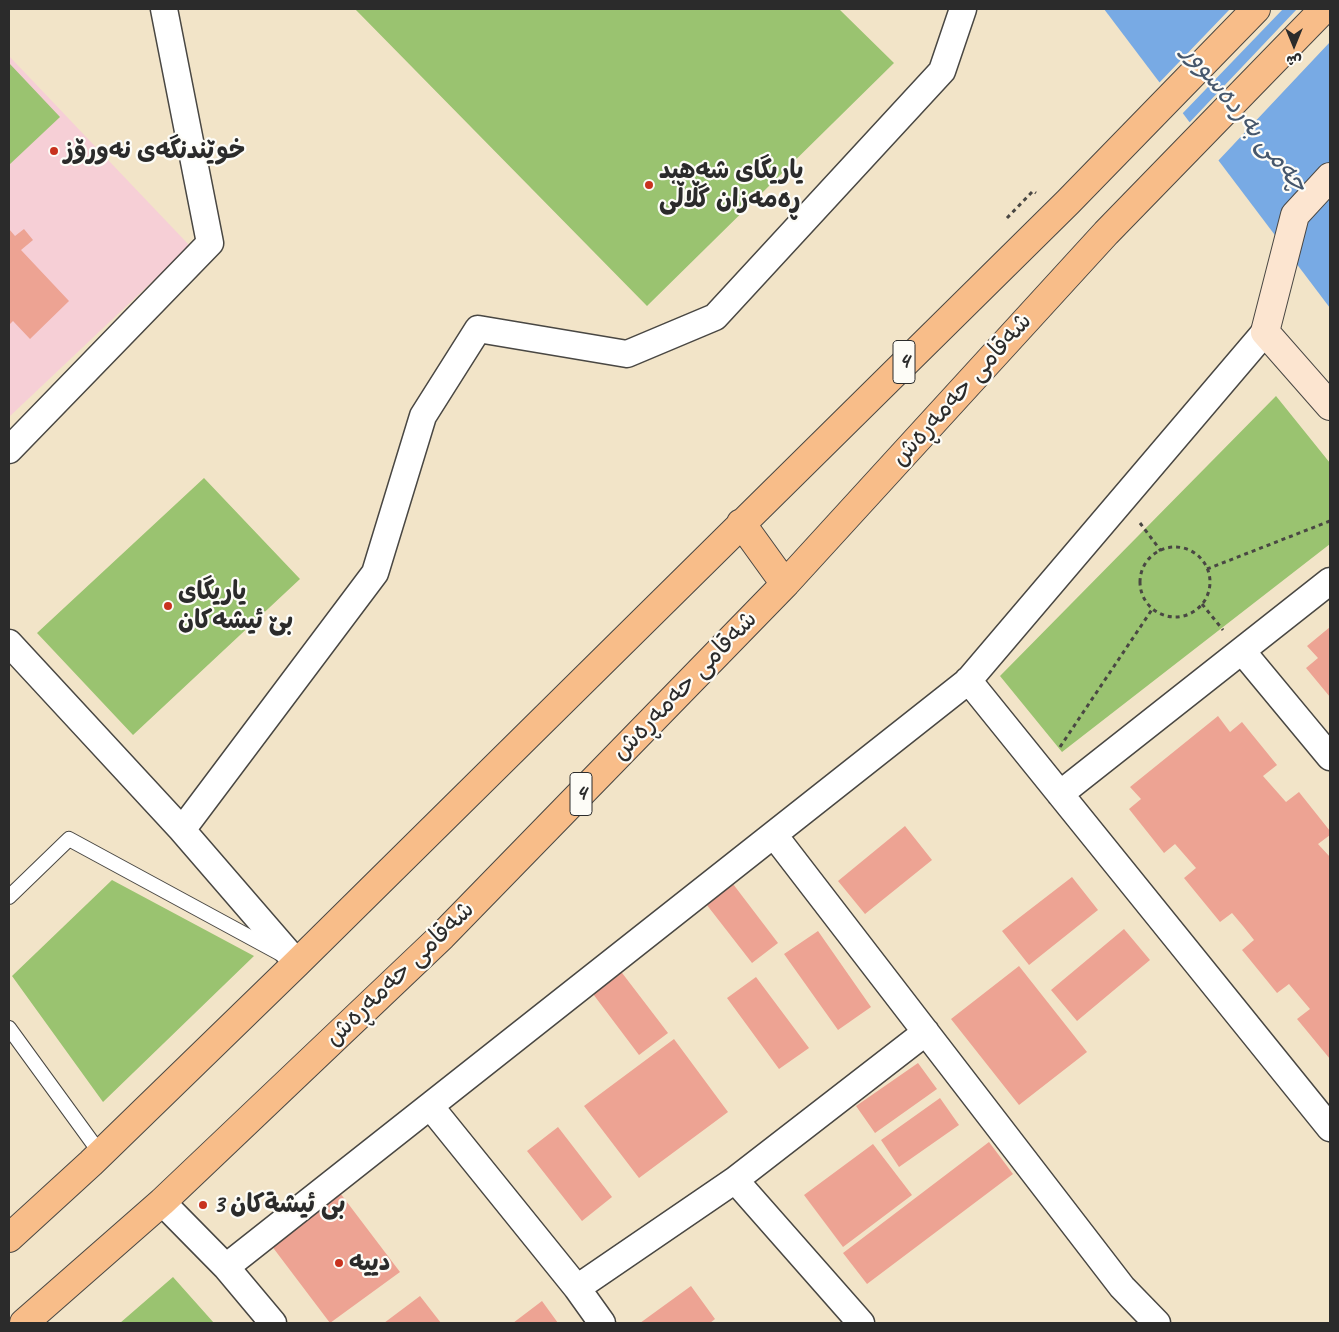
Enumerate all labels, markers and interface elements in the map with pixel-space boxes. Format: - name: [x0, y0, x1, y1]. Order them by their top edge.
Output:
- north arrow: [1269, 20, 1319, 70]
- water label: چەمی بەردەسوور: [1176, 38, 1314, 200]
- text: ش: [1286, 52, 1302, 69]
- place label: خوێندنگەی نەورۆز: [64, 136, 245, 166]
- marker: خوێندنگەی نەورۆز: [48, 145, 60, 157]
- place label: یاریگای شەهید ڕەمەزان گڵاڵی: [659, 156, 804, 215]
- marker: یاریگای شەهید ڕەمەزان گڵاڵی: [643, 179, 655, 191]
- street label: شەقامی حەمەڕەش: [885, 307, 1039, 473]
- road number: 4: [893, 341, 915, 384]
- place label: یاریگای بێ ئیشەکان: [178, 577, 293, 636]
- marker: یاریگای بێ ئیشەکان: [162, 600, 174, 612]
- street label: شەقامی حەمەڕەش: [606, 605, 764, 767]
- road number: 4: [570, 772, 592, 816]
- street label: شەقامی حەمەڕەش: [319, 895, 481, 1053]
- place label: بى ئيشةكان 3: [213, 1190, 346, 1220]
- marker: بى ئيشةكان 3: [197, 1199, 209, 1211]
- place label: دییە: [349, 1248, 390, 1278]
- marker: دییە: [333, 1257, 345, 1269]

